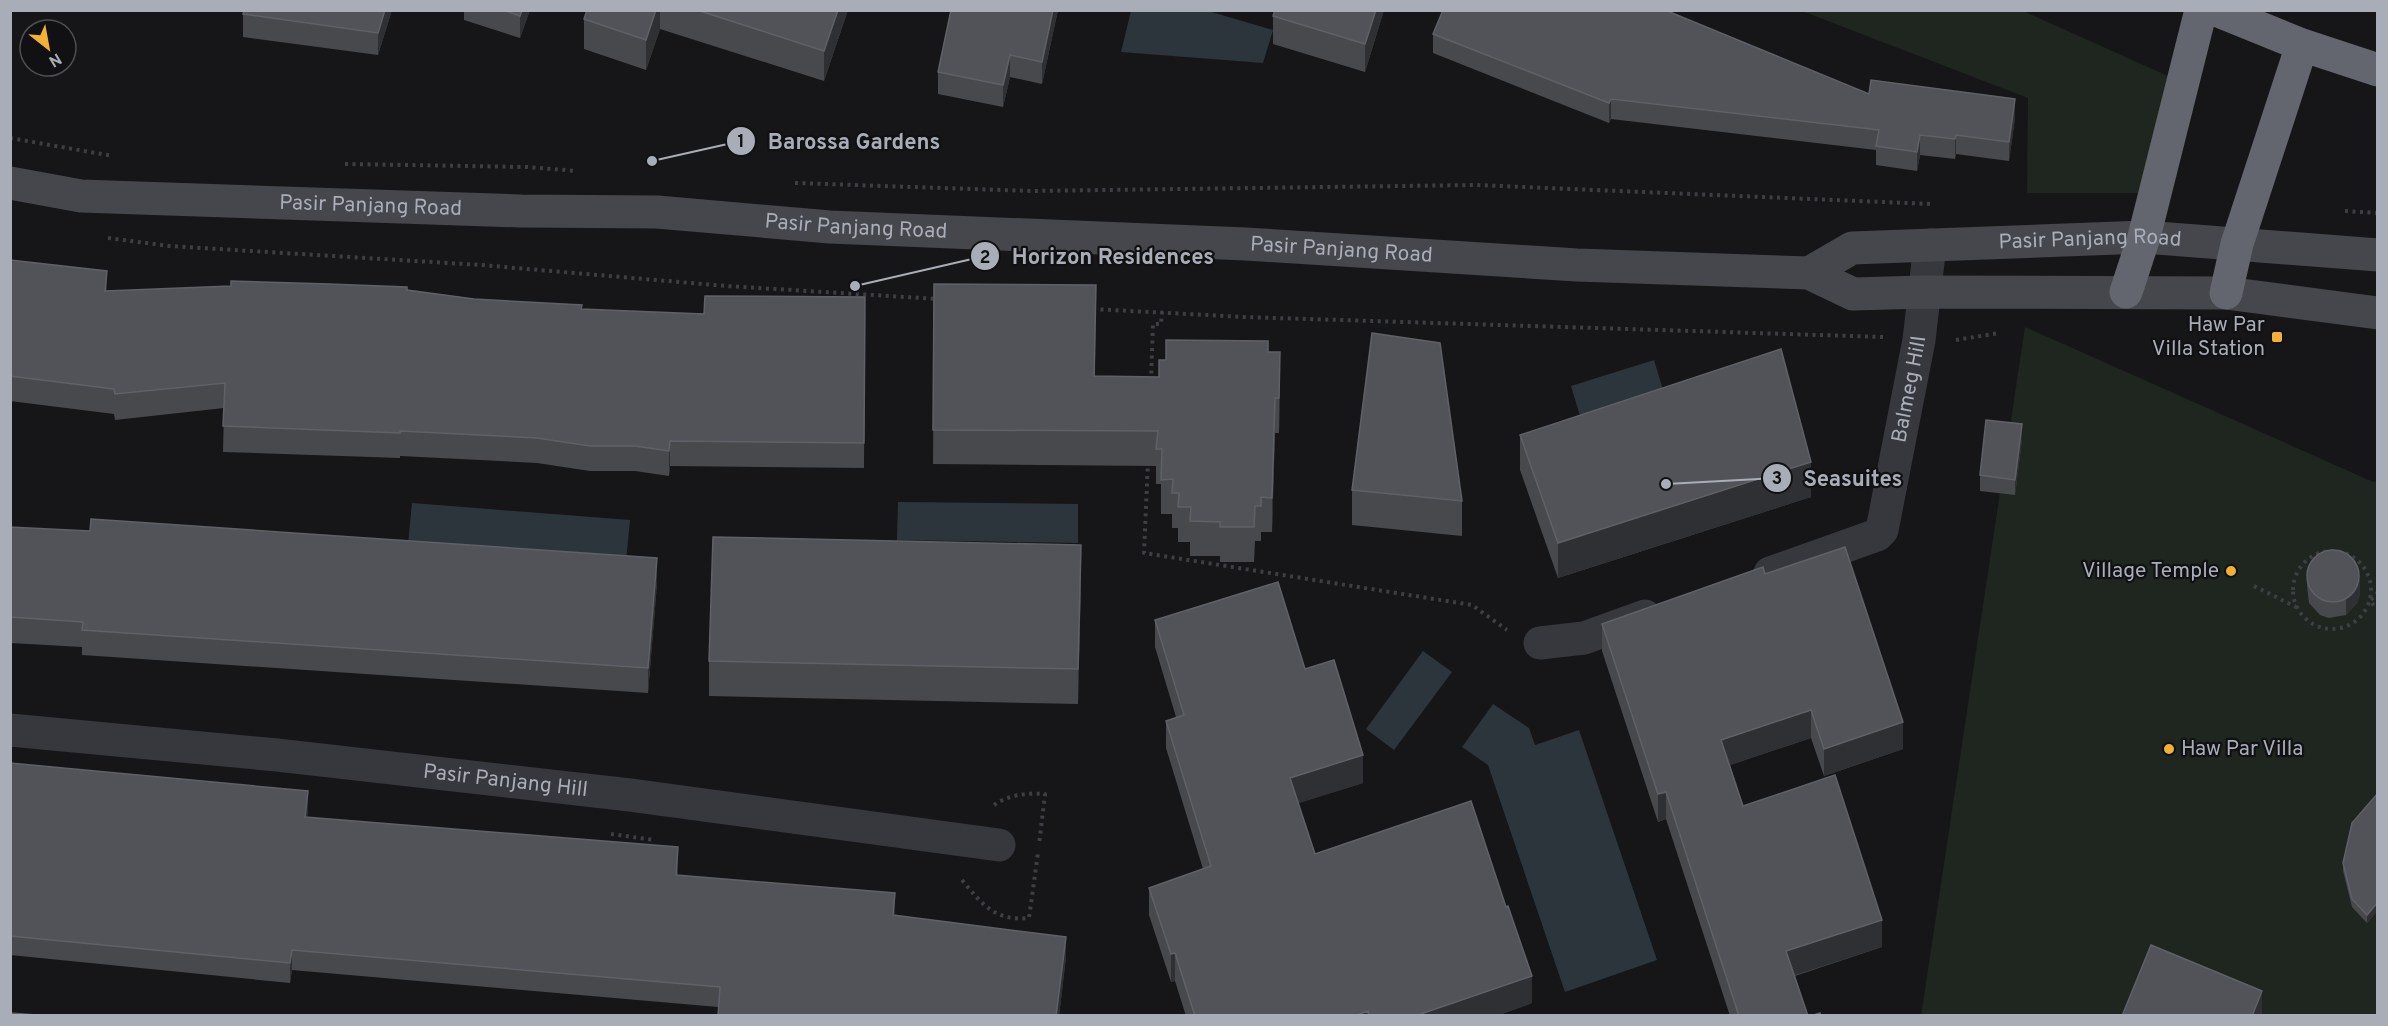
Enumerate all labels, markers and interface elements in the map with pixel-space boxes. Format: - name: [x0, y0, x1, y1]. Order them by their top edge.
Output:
- north arrow: [18, 18, 78, 78]
- text: N: [45, 48, 65, 71]
- callout: Barossa Gardens: [726, 121, 952, 161]
- text: Barossa Gardens: [768, 130, 940, 157]
- text: 1: [737, 131, 745, 154]
- street label: Pasir Panjang Road: [279, 189, 463, 222]
- street label: Pasir Panjang Road: [763, 208, 948, 245]
- street label: Pasir Panjang Road: [1998, 223, 2182, 256]
- street label: Pasir Panjang Road: [1249, 231, 1434, 269]
- callout: Horizon Residences: [970, 236, 1227, 276]
- text: Horizon Residences: [1012, 245, 1214, 272]
- text: 2: [979, 247, 991, 270]
- place label: Haw Par Villa Station: [2152, 312, 2265, 363]
- marker: Haw Par Villa Station: [2270, 330, 2284, 344]
- street label: Balmeg Hill: [1886, 335, 1933, 445]
- callout: Seasuites: [1762, 458, 1914, 498]
- text: Seasuites: [1804, 467, 1902, 494]
- text: 3: [1772, 468, 1782, 491]
- place label: Village Temple: [2082, 558, 2219, 585]
- marker: Village Temple: [2224, 564, 2238, 578]
- place label: Haw Par Villa: [2181, 736, 2303, 763]
- marker: Haw Par Villa: [2162, 742, 2176, 756]
- street label: Pasir Panjang Hill: [422, 758, 589, 804]

